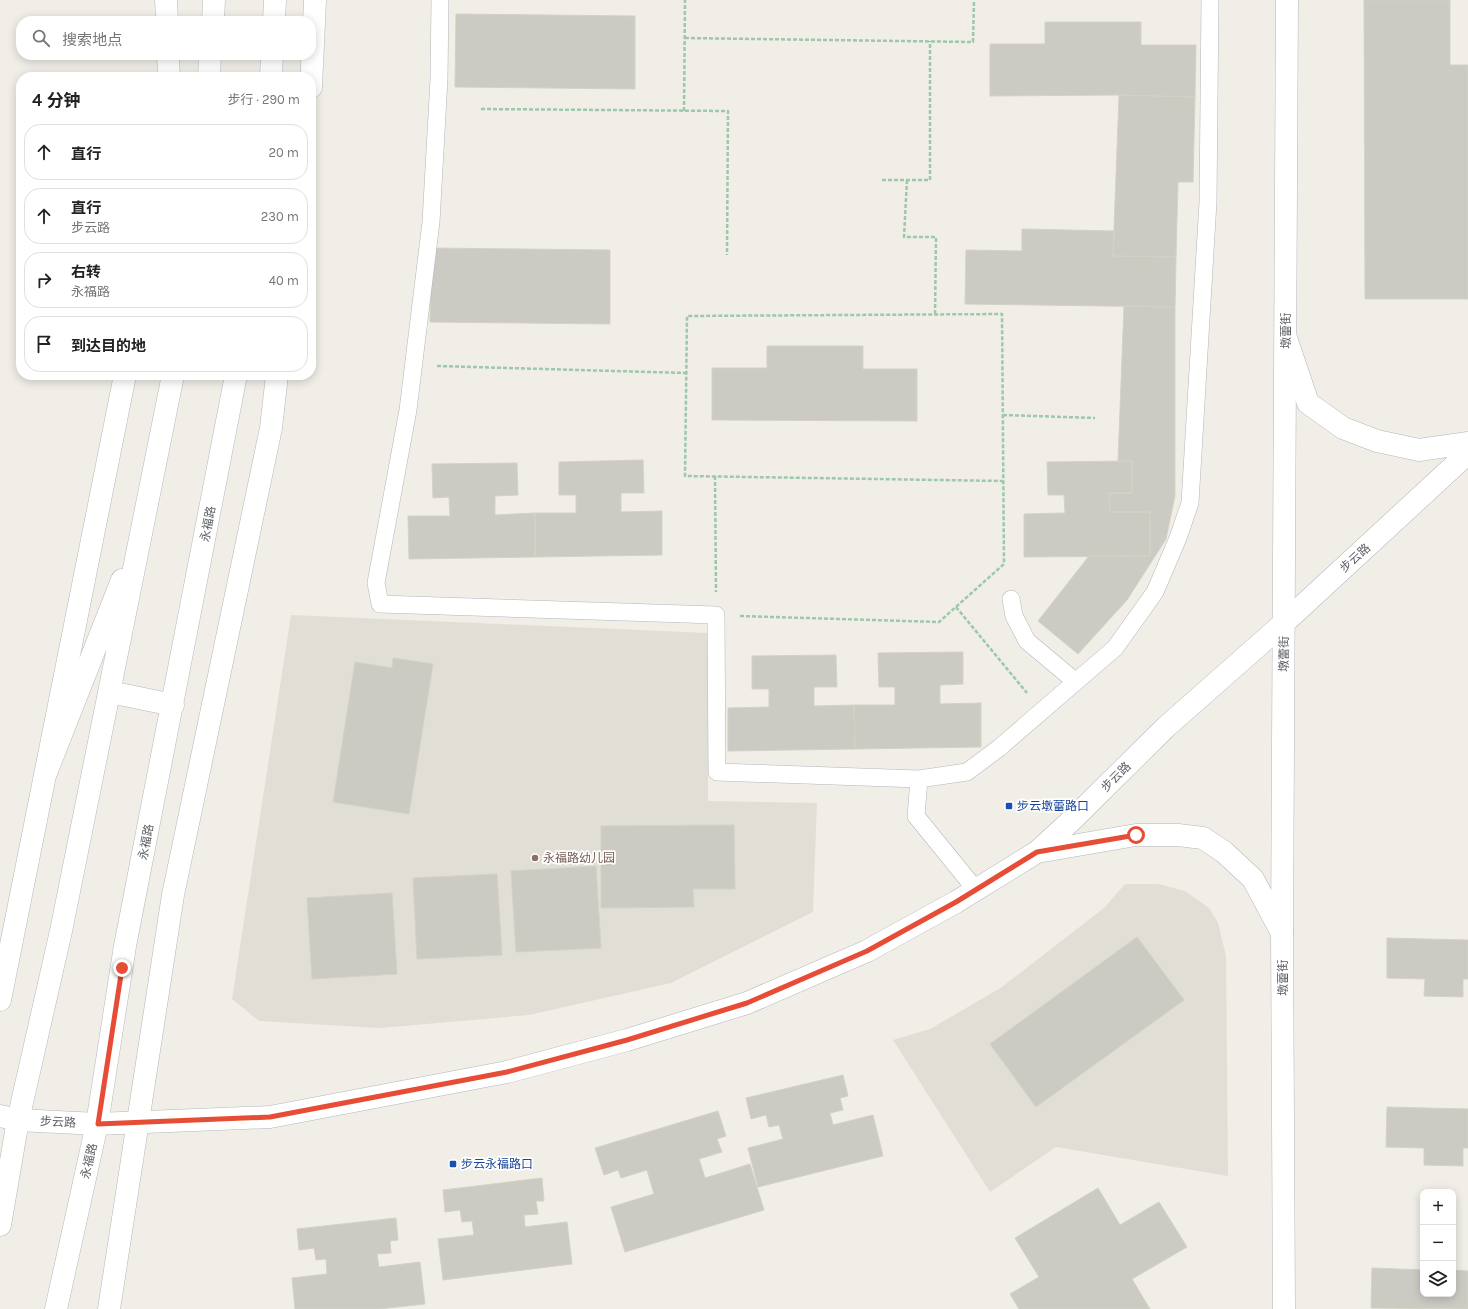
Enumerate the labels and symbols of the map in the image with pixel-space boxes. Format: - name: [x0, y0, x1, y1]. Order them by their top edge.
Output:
- street label: 墩蕾街: [1279, 313, 1293, 349]
- street label: 永福路: [198, 505, 218, 543]
- street label: 步云路: [1337, 541, 1373, 575]
- street label: 墩蕾街: [1277, 636, 1291, 672]
- street label: 步云路: [1098, 759, 1134, 795]
- place label: 步云墩蕾路口: [1017, 799, 1089, 813]
- marker: 步云墩蕾路口: [1004, 801, 1014, 811]
- street label: 永福路: [136, 823, 156, 861]
- route start: [1127, 826, 1145, 844]
- place label: 永福路幼儿园: [543, 851, 615, 865]
- marker: 永福路幼儿园: [530, 853, 540, 863]
- route end: [113, 959, 131, 977]
- street label: 墩蕾街: [1276, 960, 1290, 996]
- street label: 步云路: [40, 1114, 76, 1130]
- street label: 永福路: [78, 1142, 100, 1180]
- place label: 步云永福路口: [461, 1157, 533, 1171]
- marker: 步云永福路口: [448, 1159, 458, 1169]

